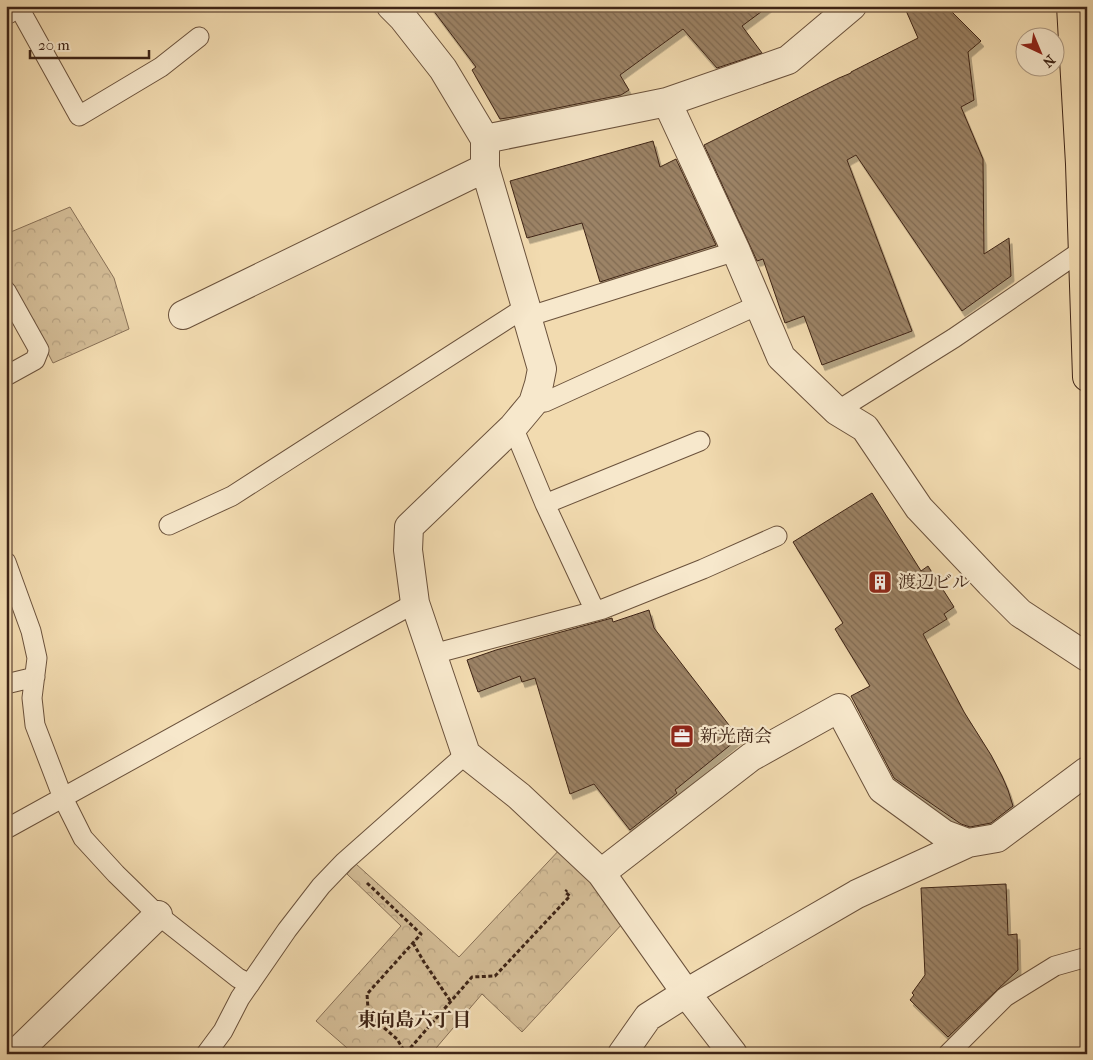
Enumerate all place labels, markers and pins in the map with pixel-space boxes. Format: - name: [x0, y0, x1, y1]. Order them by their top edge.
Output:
- building icon: 渡辺ビル: [867, 569, 893, 595]
- place label: 渡辺ビル: [898, 572, 970, 593]
- office icon: 新光商会: [669, 723, 695, 749]
- place label: 新光商会: [700, 726, 772, 747]

